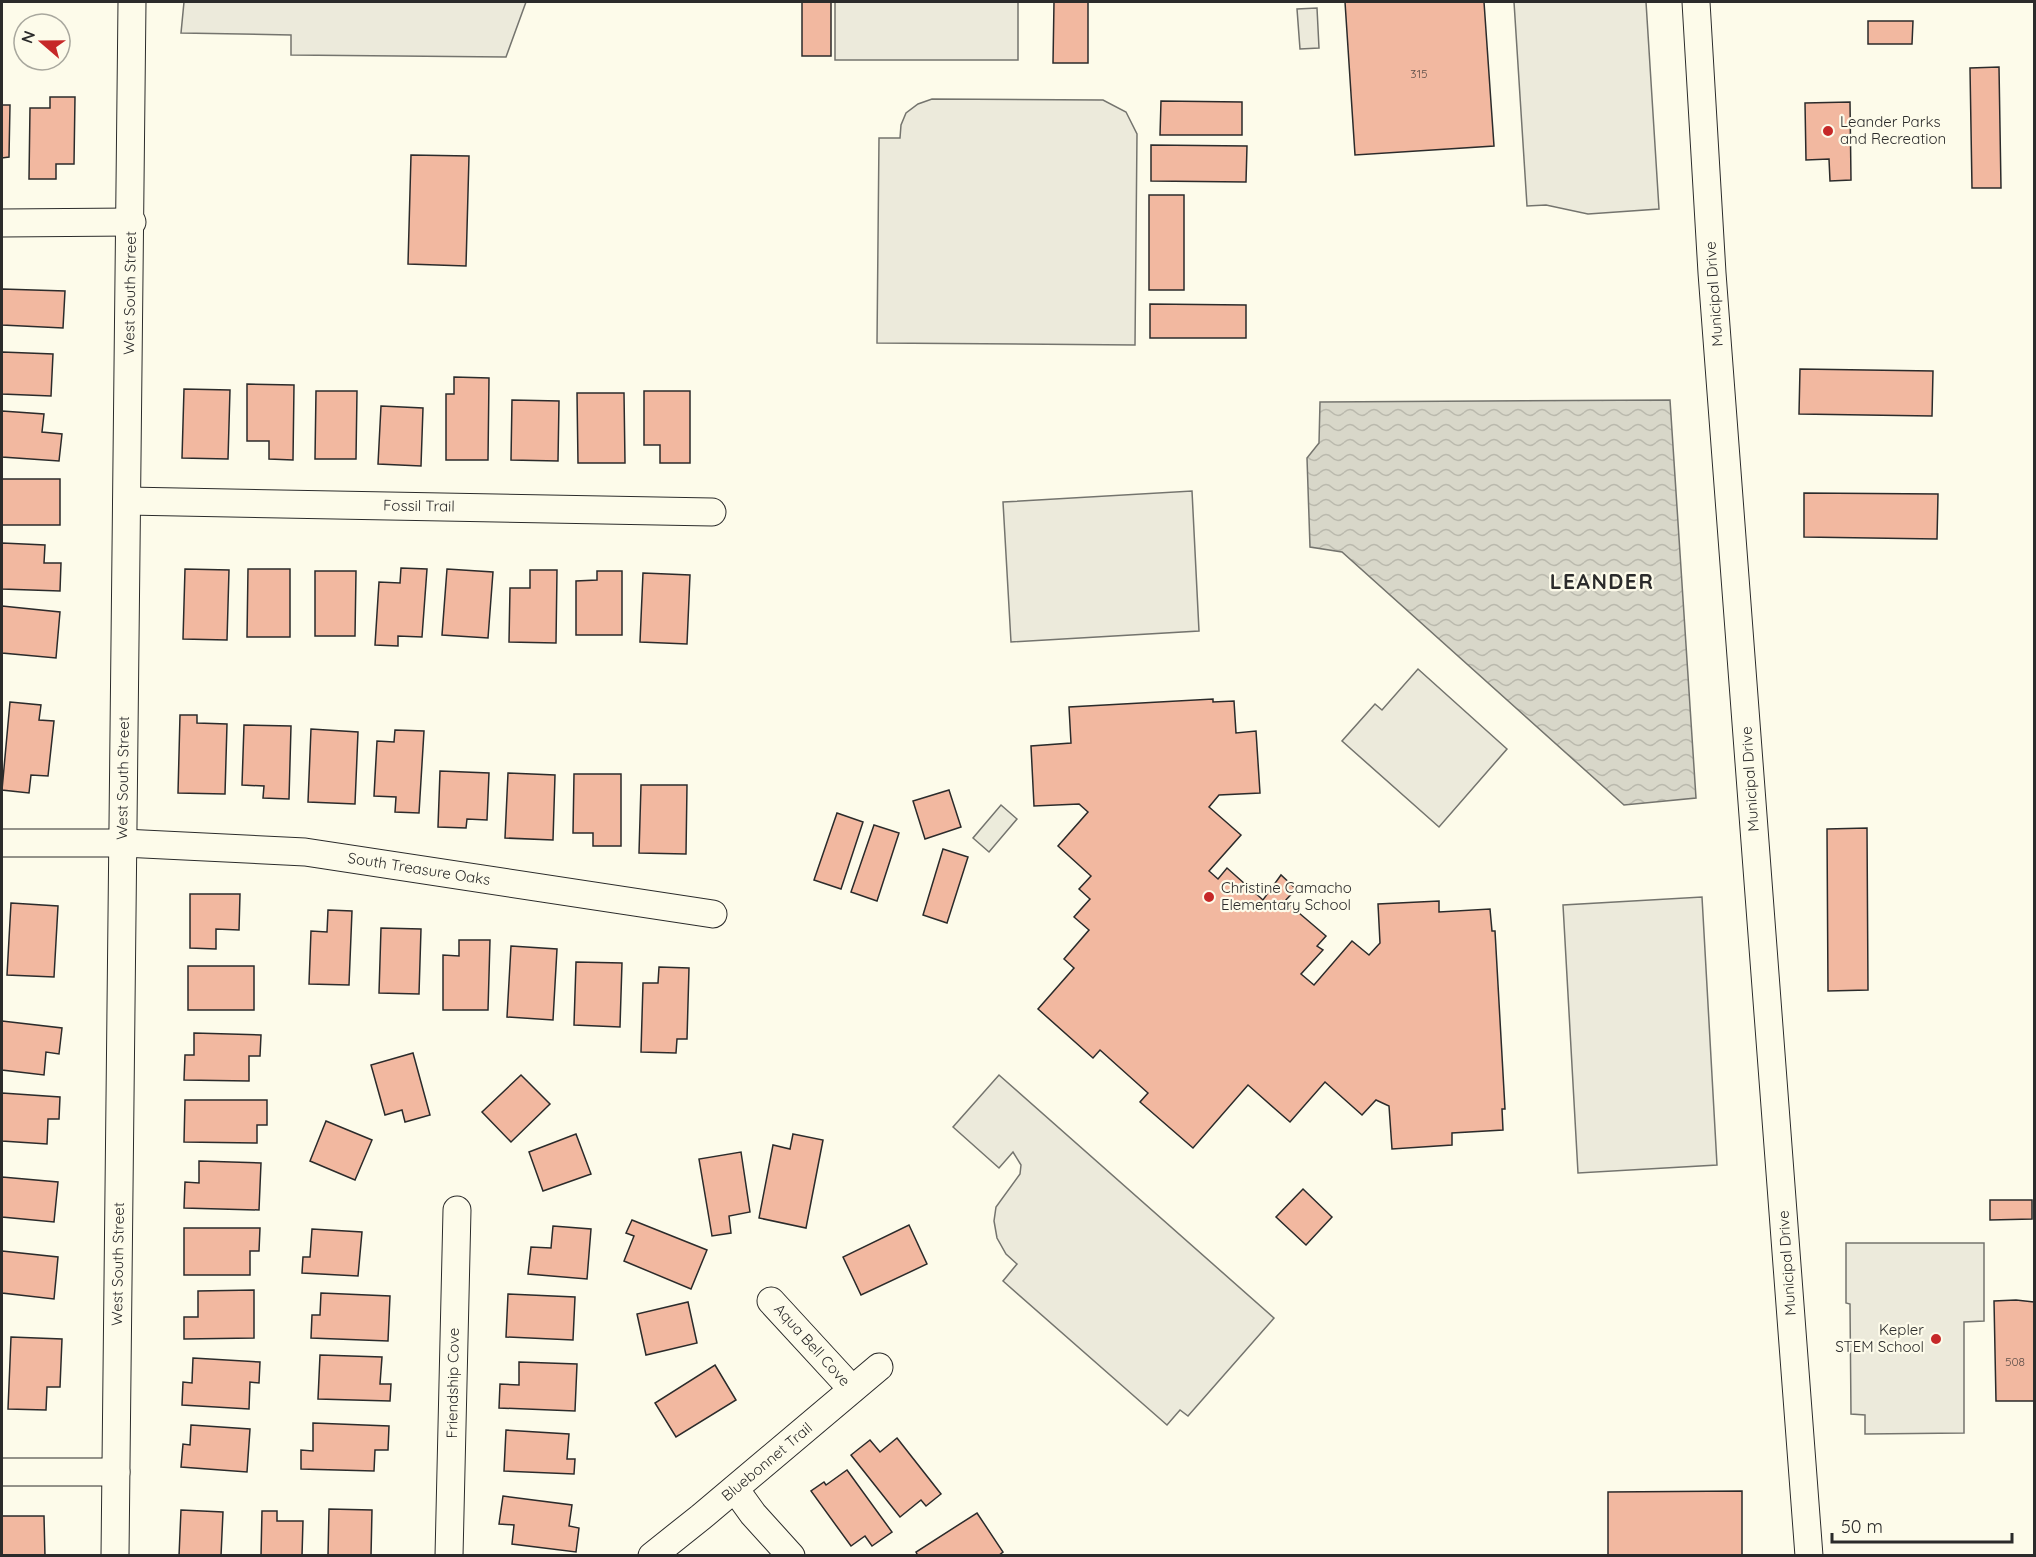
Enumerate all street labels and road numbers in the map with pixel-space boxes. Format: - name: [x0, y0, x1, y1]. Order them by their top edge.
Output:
- street label: West South Street: [119, 231, 140, 355]
- street label: Municipal Drive: [1700, 241, 1727, 347]
- street label: Fossil Trail: [383, 495, 455, 516]
- street label: West South Street: [112, 716, 133, 840]
- street label: Municipal Drive: [1736, 726, 1763, 832]
- street label: South Treasure Oaks: [346, 848, 492, 889]
- street label: West South Street: [107, 1202, 128, 1326]
- street label: Municipal Drive: [1773, 1210, 1800, 1316]
- street label: Aqua Bell Cove: [770, 1299, 855, 1390]
- street label: Friendship Cove: [442, 1328, 463, 1438]
- street label: Bluebonnet Trail: [717, 1418, 816, 1505]

